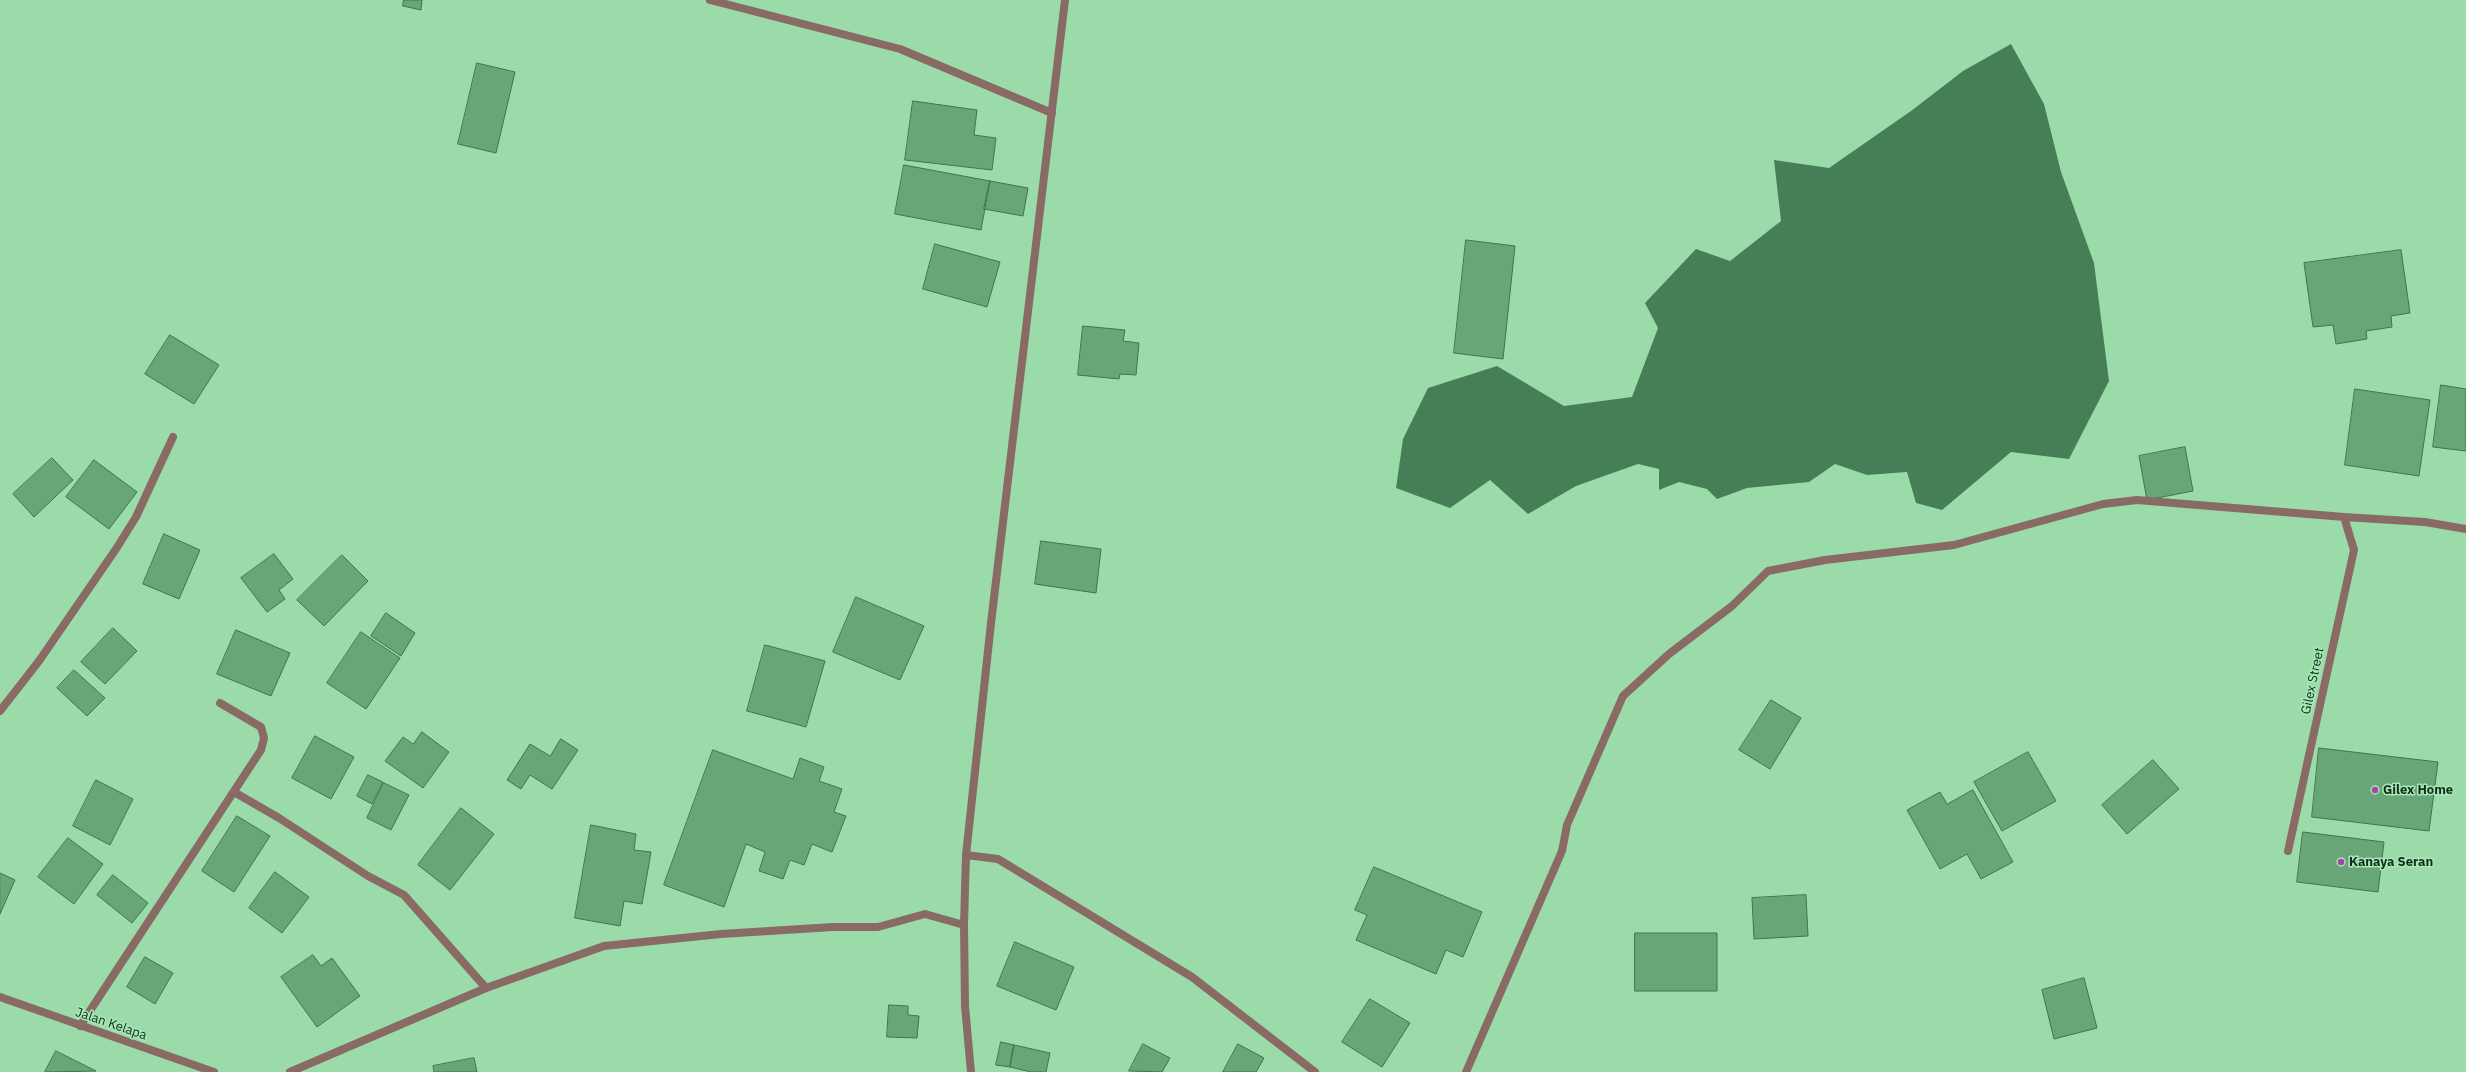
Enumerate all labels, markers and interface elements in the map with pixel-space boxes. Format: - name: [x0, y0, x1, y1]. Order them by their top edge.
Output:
- street label: Gilex Street: [2298, 646, 2328, 716]
- place label: Gilex Home: [2383, 782, 2453, 798]
- marker: Gilex Home: [2370, 785, 2380, 795]
- place label: Kanaya Seran: [2349, 854, 2433, 870]
- marker: Kanaya Seran: [2336, 857, 2346, 867]
- street label: Jalan Kelapa: [73, 1004, 149, 1044]

